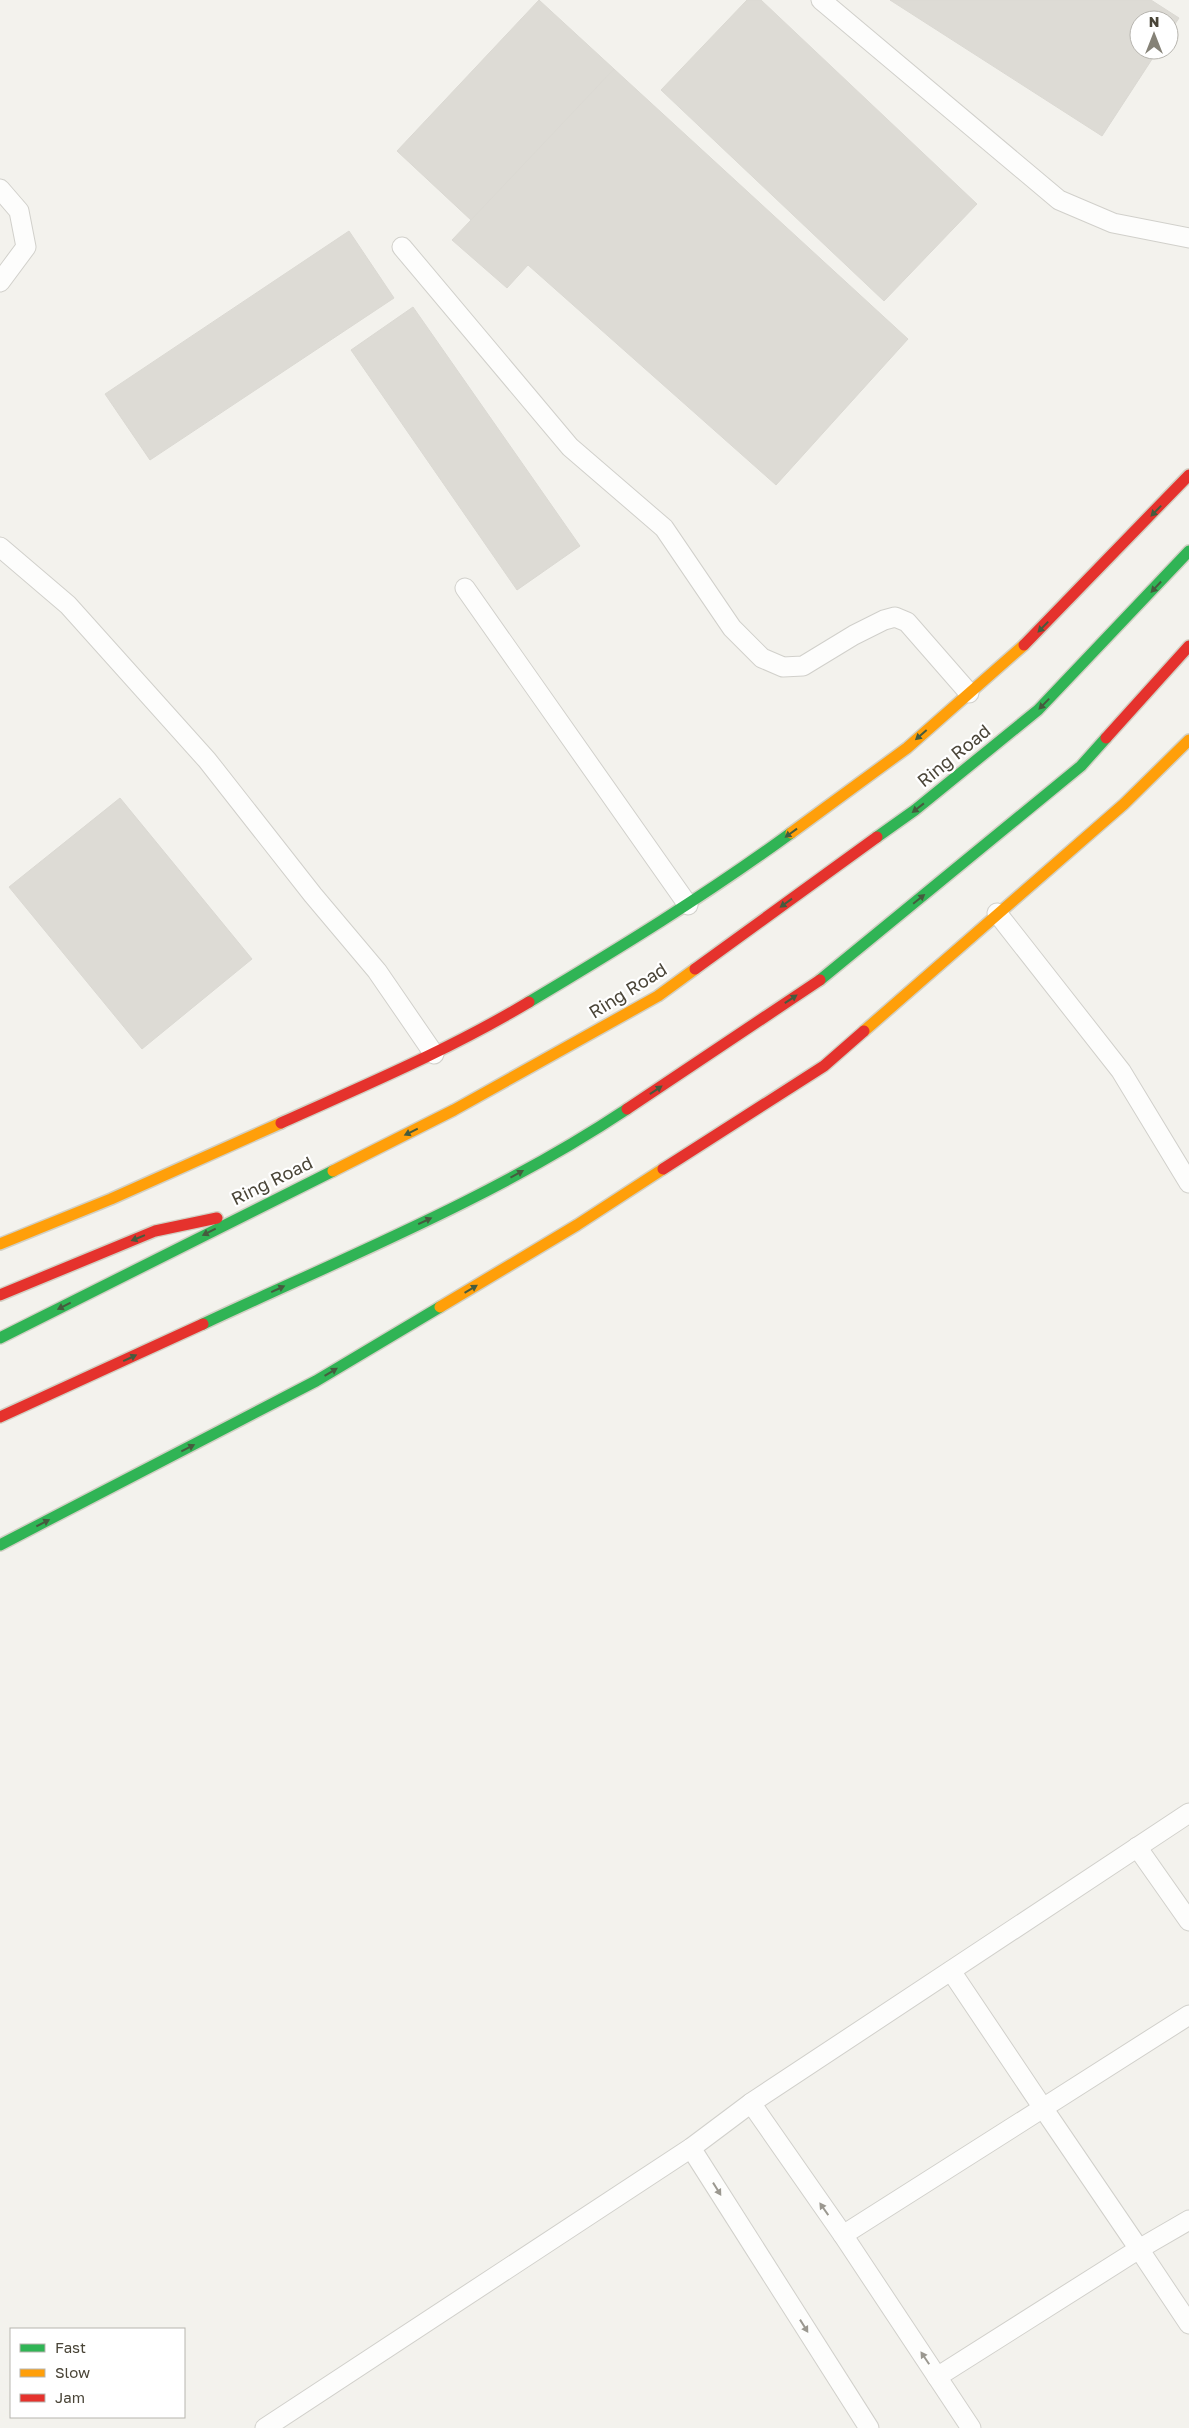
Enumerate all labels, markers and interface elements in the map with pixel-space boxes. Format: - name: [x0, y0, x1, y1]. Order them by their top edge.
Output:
- north arrow: [1129, 10, 1179, 60]
- text: N: [1149, 13, 1159, 30]
- one-way arrow: [1150, 504, 1162, 516]
- one-way arrow: [1150, 580, 1162, 592]
- one-way arrow: [1037, 621, 1049, 633]
- one-way arrow: [1038, 698, 1050, 710]
- street label: Ring Road: [912, 719, 994, 791]
- one-way arrow: [915, 730, 928, 741]
- one-way arrow: [912, 802, 925, 813]
- one-way arrow: [785, 827, 798, 838]
- one-way arrow: [912, 894, 925, 905]
- one-way arrow: [780, 897, 793, 907]
- street label: Ring Road: [584, 958, 671, 1023]
- one-way arrow: [784, 995, 798, 1004]
- one-way arrow: [649, 1085, 663, 1095]
- one-way arrow: [403, 1128, 418, 1136]
- street label: Ring Road: [227, 1151, 316, 1209]
- one-way arrow: [511, 1170, 524, 1179]
- one-way arrow: [418, 1217, 432, 1225]
- one-way arrow: [202, 1228, 216, 1236]
- one-way arrow: [130, 1235, 145, 1242]
- one-way arrow: [464, 1284, 477, 1293]
- one-way arrow: [271, 1285, 285, 1293]
- one-way arrow: [57, 1302, 71, 1310]
- one-way arrow: [123, 1353, 137, 1361]
- one-way arrow: [325, 1368, 338, 1377]
- one-way arrow: [180, 1444, 195, 1452]
- one-way arrow: [36, 1519, 51, 1527]
- one-way arrow: [712, 2182, 722, 2195]
- one-way arrow: [819, 2202, 829, 2215]
- one-way arrow: [799, 2319, 809, 2333]
- legend: [10, 2328, 185, 2418]
- text: Fast: [55, 2338, 86, 2356]
- one-way arrow: [920, 2351, 929, 2365]
- text: Slow: [55, 2363, 90, 2381]
- text: Jam: [55, 2388, 85, 2406]

